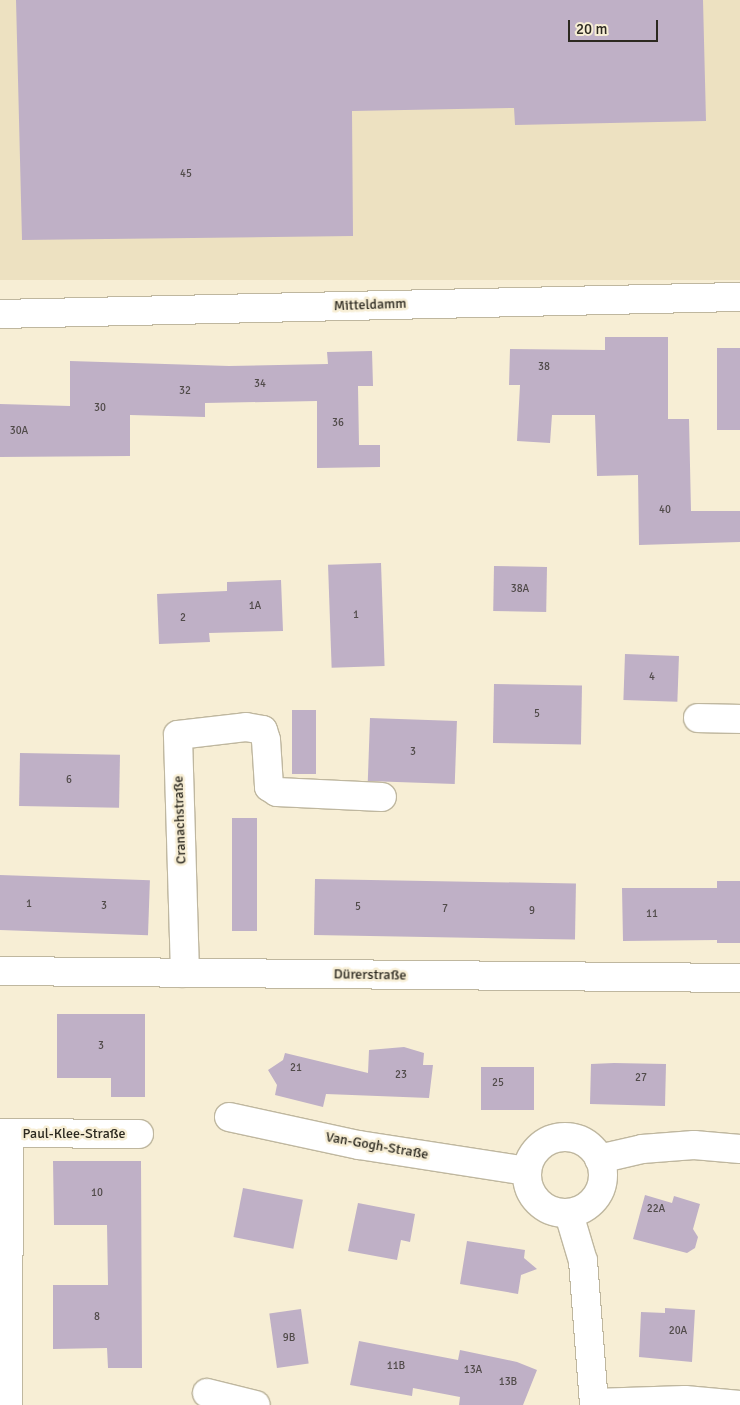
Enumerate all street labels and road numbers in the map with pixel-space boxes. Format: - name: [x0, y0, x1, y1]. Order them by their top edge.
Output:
- street label: Mitteldamm: [333, 295, 407, 315]
- street label: Cranachstraße: [170, 775, 190, 865]
- street label: Dürerstraße: [333, 966, 407, 984]
- street label: Paul-Klee-Straße: [22, 1126, 126, 1142]
- street label: Van-Gogh-Straße: [324, 1129, 430, 1163]

